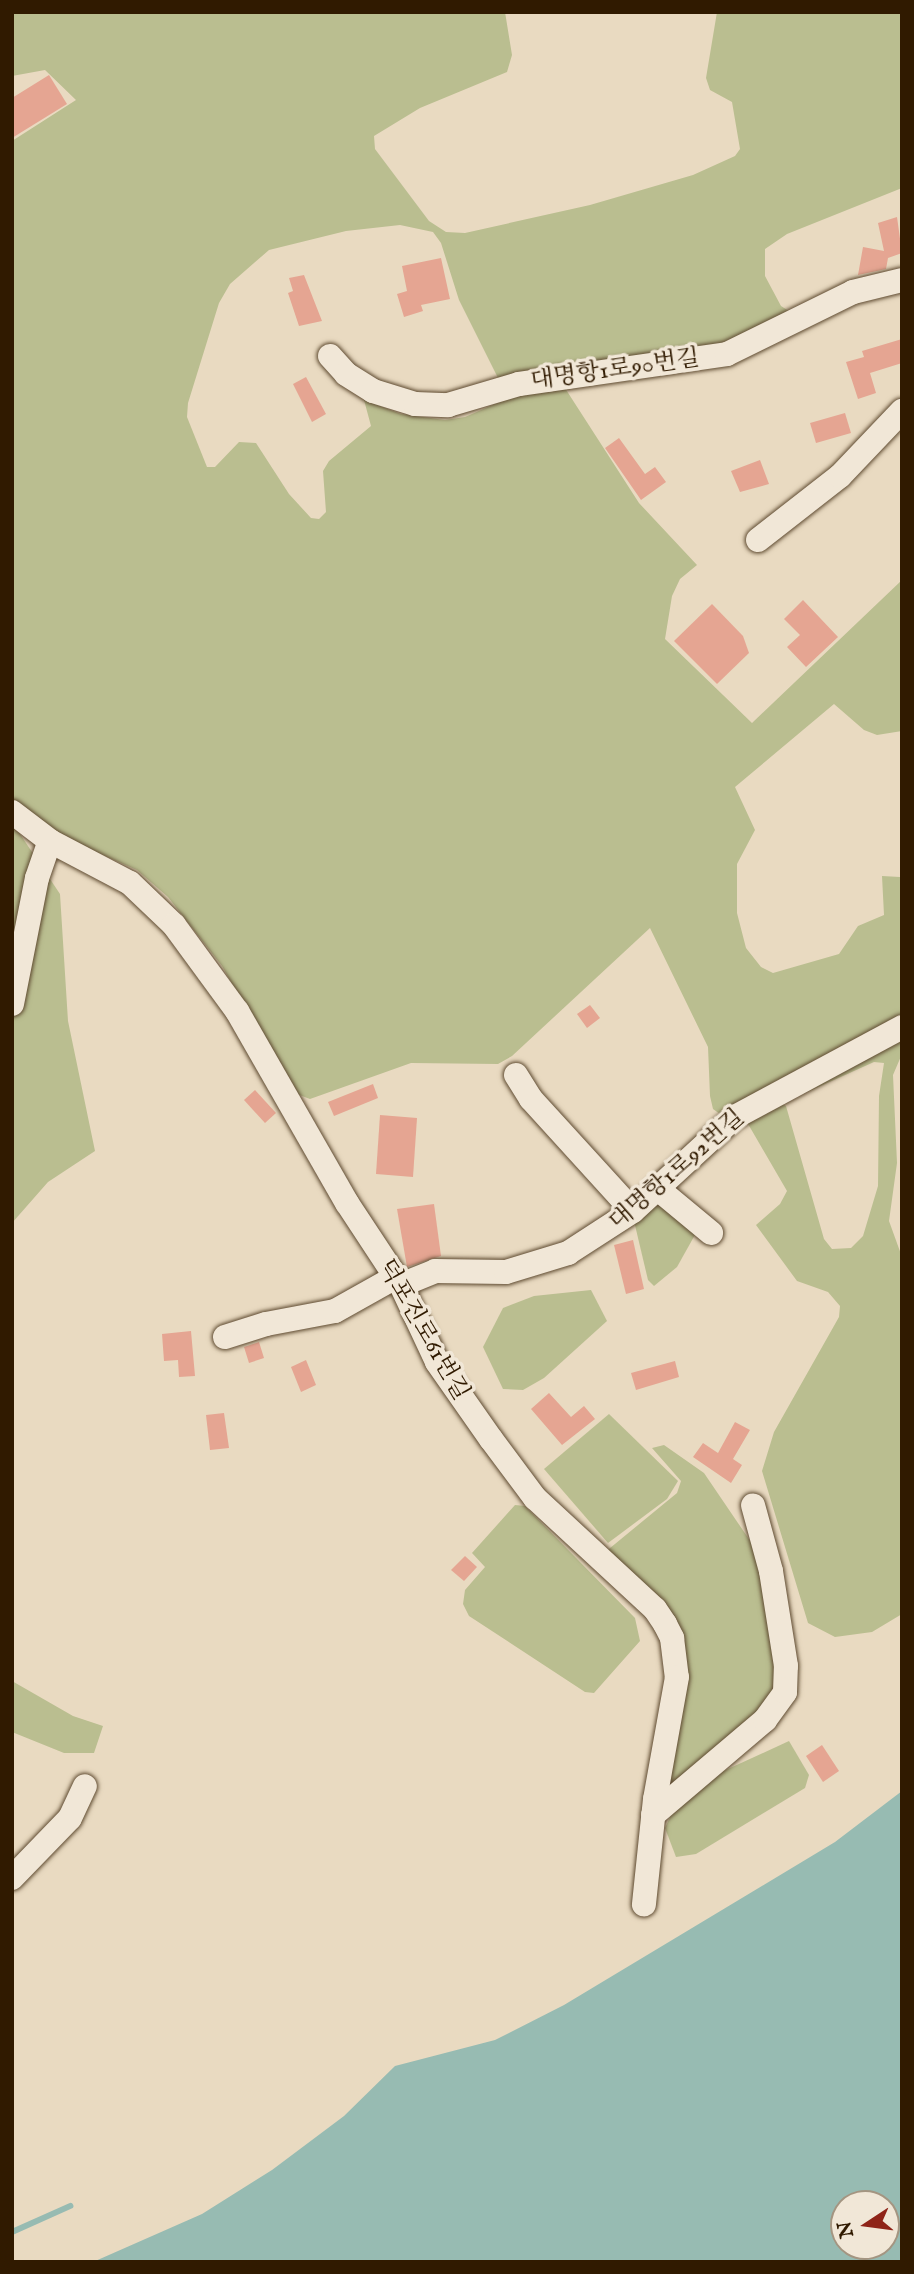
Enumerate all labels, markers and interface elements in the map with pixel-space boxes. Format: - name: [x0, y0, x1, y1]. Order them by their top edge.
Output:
- street label: 대명항1로90번길: [529, 344, 701, 396]
- street label: 대명항1로92번길: [603, 1103, 751, 1237]
- street label: 덕포진로61번길: [371, 1254, 475, 1406]
- north arrow: [830, 2190, 900, 2260]
- text: N: [833, 2219, 860, 2240]

